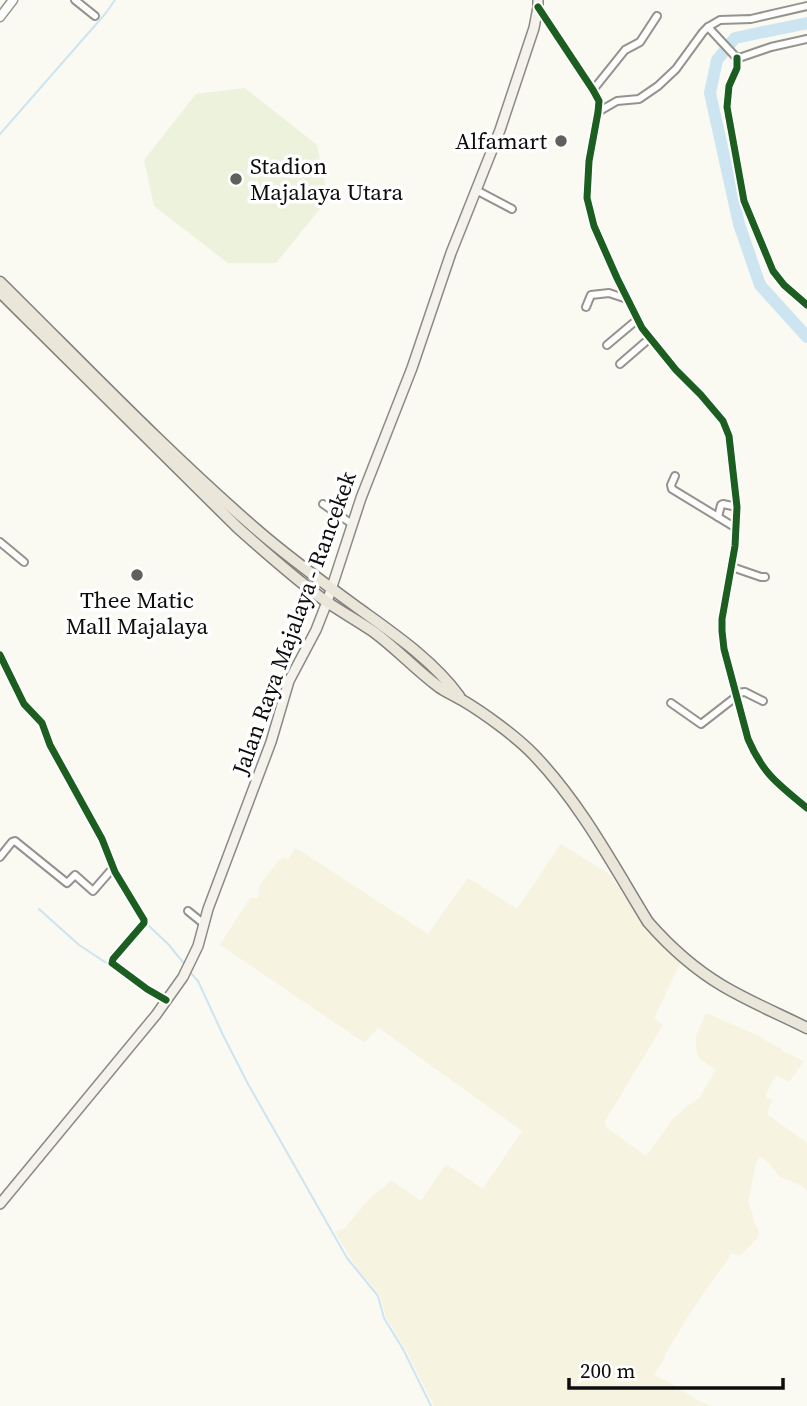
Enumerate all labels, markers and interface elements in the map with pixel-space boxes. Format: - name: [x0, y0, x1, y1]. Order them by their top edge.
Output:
- place label: Alfamart: [455, 125, 548, 157]
- marker: Alfamart: [553, 133, 569, 149]
- place label: Stadion Majalaya Utara: [250, 150, 403, 208]
- marker: Stadion Majalaya Utara: [228, 171, 244, 187]
- street label: Jalan Raya Majalaya - Rancekek: [224, 466, 364, 780]
- marker: Thee Matic Mall Majalaya: [129, 567, 145, 583]
- place label: Thee Matic Mall Majalaya: [66, 584, 208, 642]
- scale bar: [569, 1346, 782, 1390]
- text: 200 m: [580, 1356, 635, 1385]

